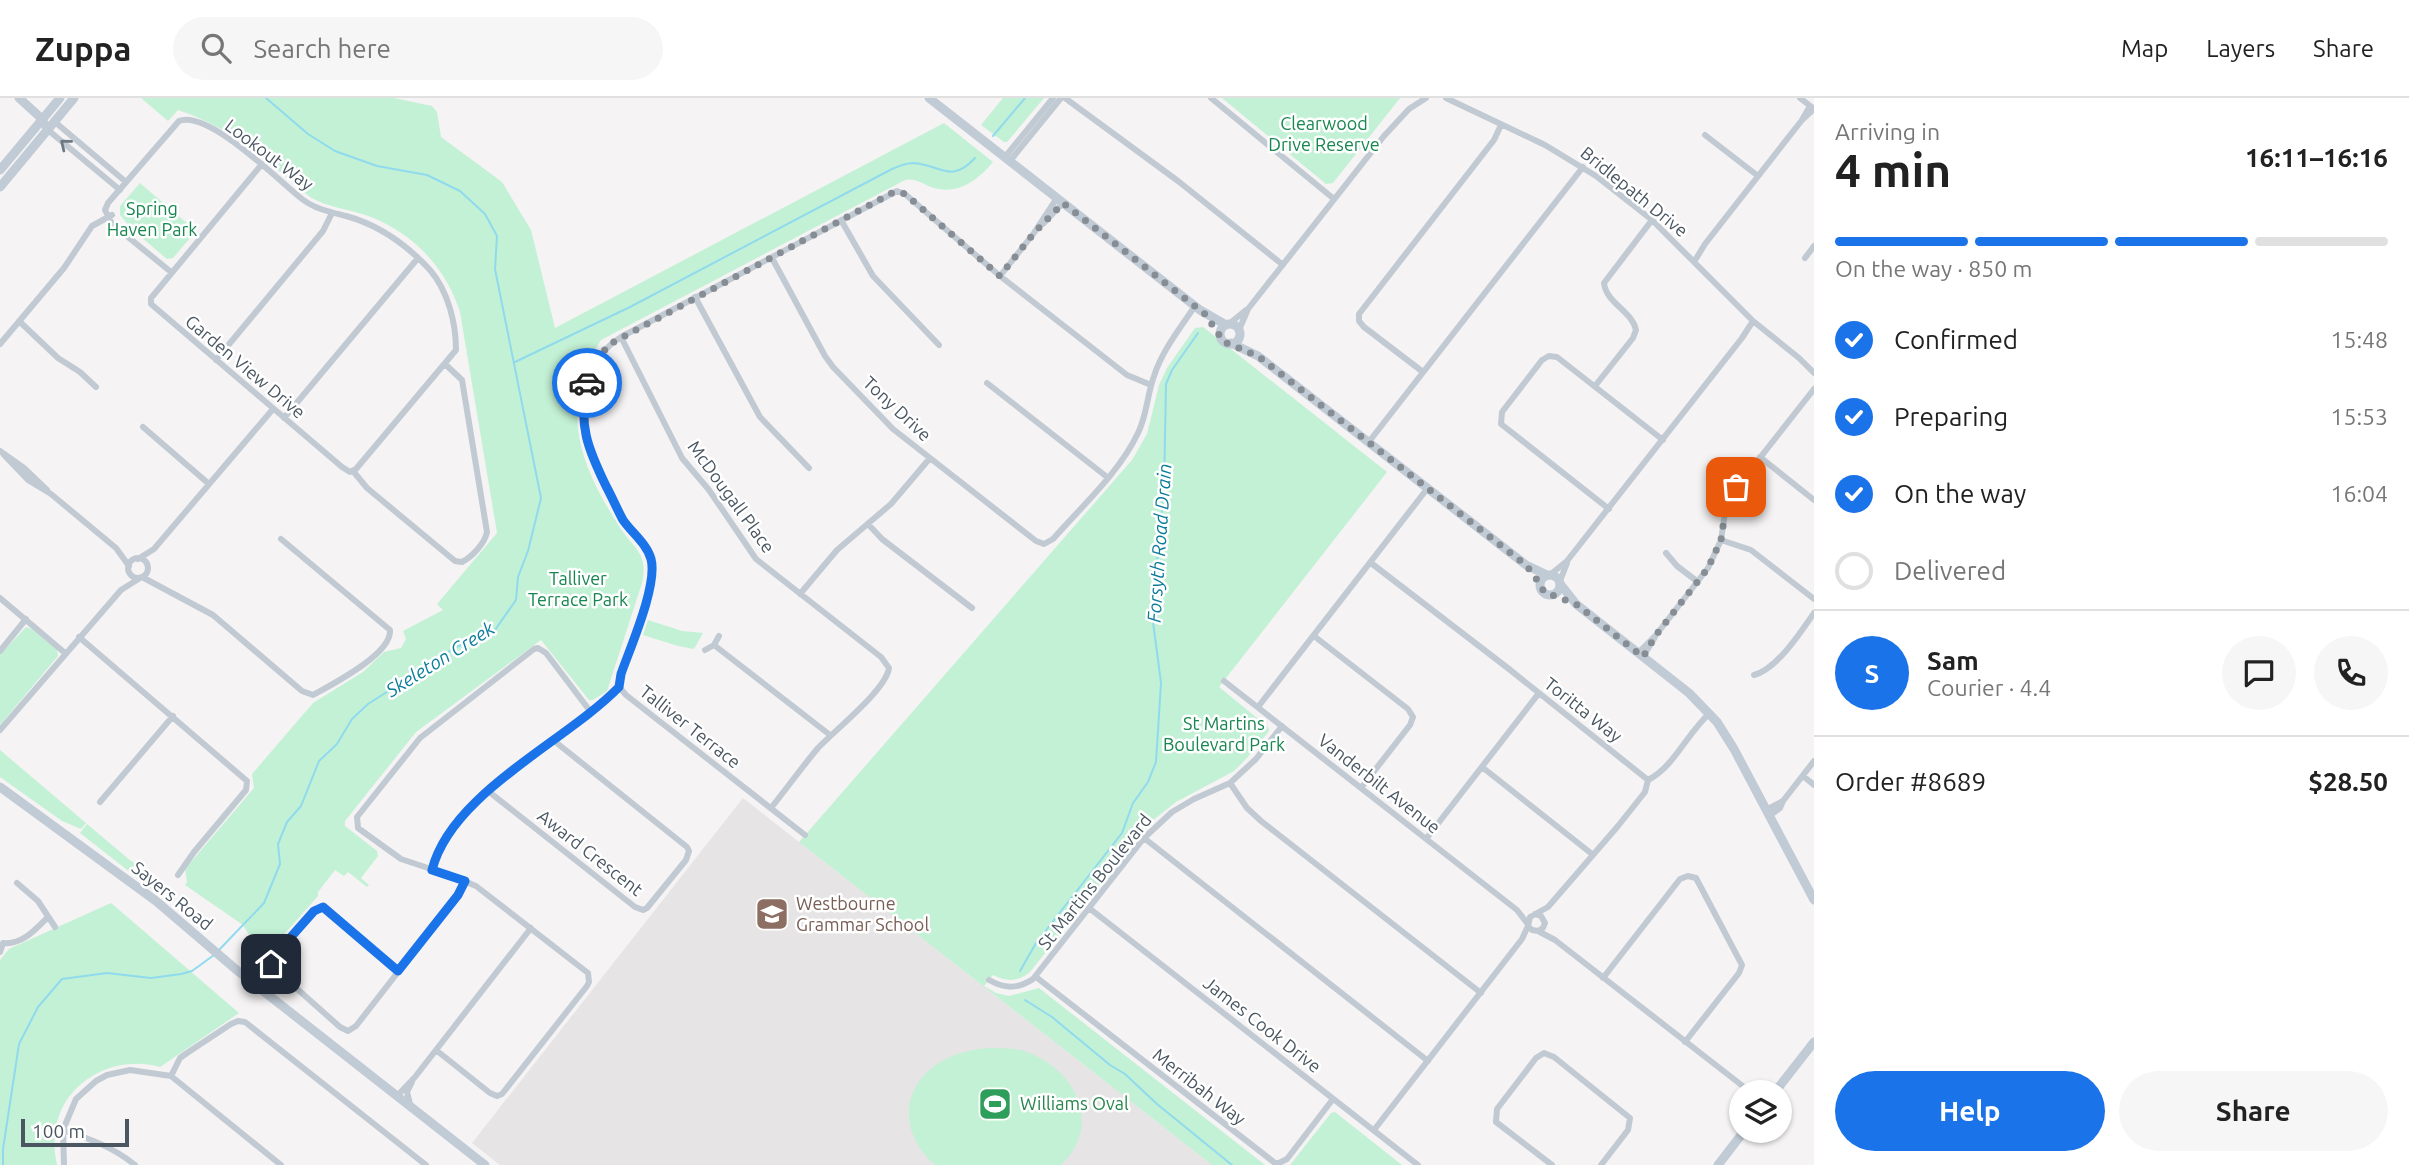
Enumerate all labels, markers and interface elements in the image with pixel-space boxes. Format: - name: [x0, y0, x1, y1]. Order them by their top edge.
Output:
- search box: [173, 17, 663, 80]
- icon: search: [197, 29, 235, 67]
- text: Zuppa: [35, 30, 131, 67]
- text: Search here: [253, 34, 391, 63]
- text: Map: [2121, 35, 2168, 62]
- text: Layers: [2206, 35, 2275, 62]
- text: Share: [2313, 35, 2374, 62]
- park label: Clearwood Drive Reserve: [1268, 113, 1380, 154]
- street label: Lookout Way: [222, 115, 318, 194]
- text: Arriving in: [1835, 119, 1940, 144]
- one-way arrow: [60, 140, 73, 153]
- street label: Bridlepath Drive: [1577, 142, 1692, 240]
- text: 16:11–16:16: [2245, 143, 2388, 172]
- text: 4 min: [1835, 144, 1951, 196]
- park label: Spring Haven Park: [107, 198, 197, 239]
- text: On the way · 850 m: [1835, 256, 2032, 281]
- street label: Garden View Drive: [182, 310, 309, 422]
- icon: check: [1835, 321, 1873, 359]
- text: Confirmed: [1894, 325, 2018, 354]
- text: 15:48: [2330, 327, 2388, 352]
- courier: [552, 348, 622, 418]
- icon: car: [568, 364, 606, 402]
- street label: Tony Drive: [860, 372, 936, 445]
- icon: check: [1835, 398, 1873, 436]
- text: Preparing: [1894, 402, 2008, 431]
- text: 15:53: [2330, 404, 2388, 429]
- street label: McDougall Place: [684, 436, 779, 556]
- pin: [1706, 457, 1766, 517]
- water label: Forsyth Road Drain: [1142, 463, 1176, 623]
- icon: bag: [1717, 468, 1755, 506]
- icon: check: [1835, 475, 1873, 513]
- text: On the way: [1894, 479, 2026, 508]
- text: 16:04: [2330, 481, 2388, 506]
- text: Delivered: [1894, 556, 2006, 585]
- park label: Talliver Terrace Park: [528, 568, 628, 609]
- water label: Skeleton Creek: [381, 617, 499, 702]
- button: chat: [2222, 636, 2296, 710]
- button: phone: [2314, 636, 2388, 710]
- text: Sam: [1927, 646, 1979, 675]
- text: S: [1865, 659, 1879, 688]
- street label: Toritta Way: [1541, 673, 1626, 746]
- text: Courier · 4.4: [1927, 675, 2051, 700]
- street label: Talliver Terrace: [636, 681, 745, 772]
- park label: St Martins Boulevard Park: [1163, 713, 1285, 754]
- street label: Vanderbilt Avenue: [1315, 729, 1445, 837]
- text: Order #8689: [1835, 767, 1986, 796]
- text: $28.50: [2308, 767, 2388, 796]
- street label: Award Crescent: [534, 805, 647, 899]
- street label: St Martins Boulevard: [1034, 810, 1155, 953]
- street label: Sayers Road: [128, 857, 217, 934]
- place label: Westbourne Grammar School: [796, 893, 929, 934]
- school or university icon: Westbourne Grammar School: [753, 895, 791, 933]
- pin: [241, 934, 301, 994]
- icon: home: [252, 945, 290, 983]
- street label: James Cook Drive: [1200, 972, 1325, 1076]
- street label: Merribah Way: [1149, 1044, 1250, 1129]
- button: Help: [1835, 1071, 2105, 1151]
- button: Share: [2119, 1071, 2388, 1151]
- map controls: [1729, 1080, 1792, 1143]
- button: layers: [1729, 1080, 1792, 1143]
- sports icon: Williams Oval: [976, 1085, 1014, 1123]
- place label: Williams Oval: [1020, 1093, 1129, 1113]
- scale bar: [21, 1116, 130, 1148]
- text: 100 m: [32, 1120, 85, 1142]

